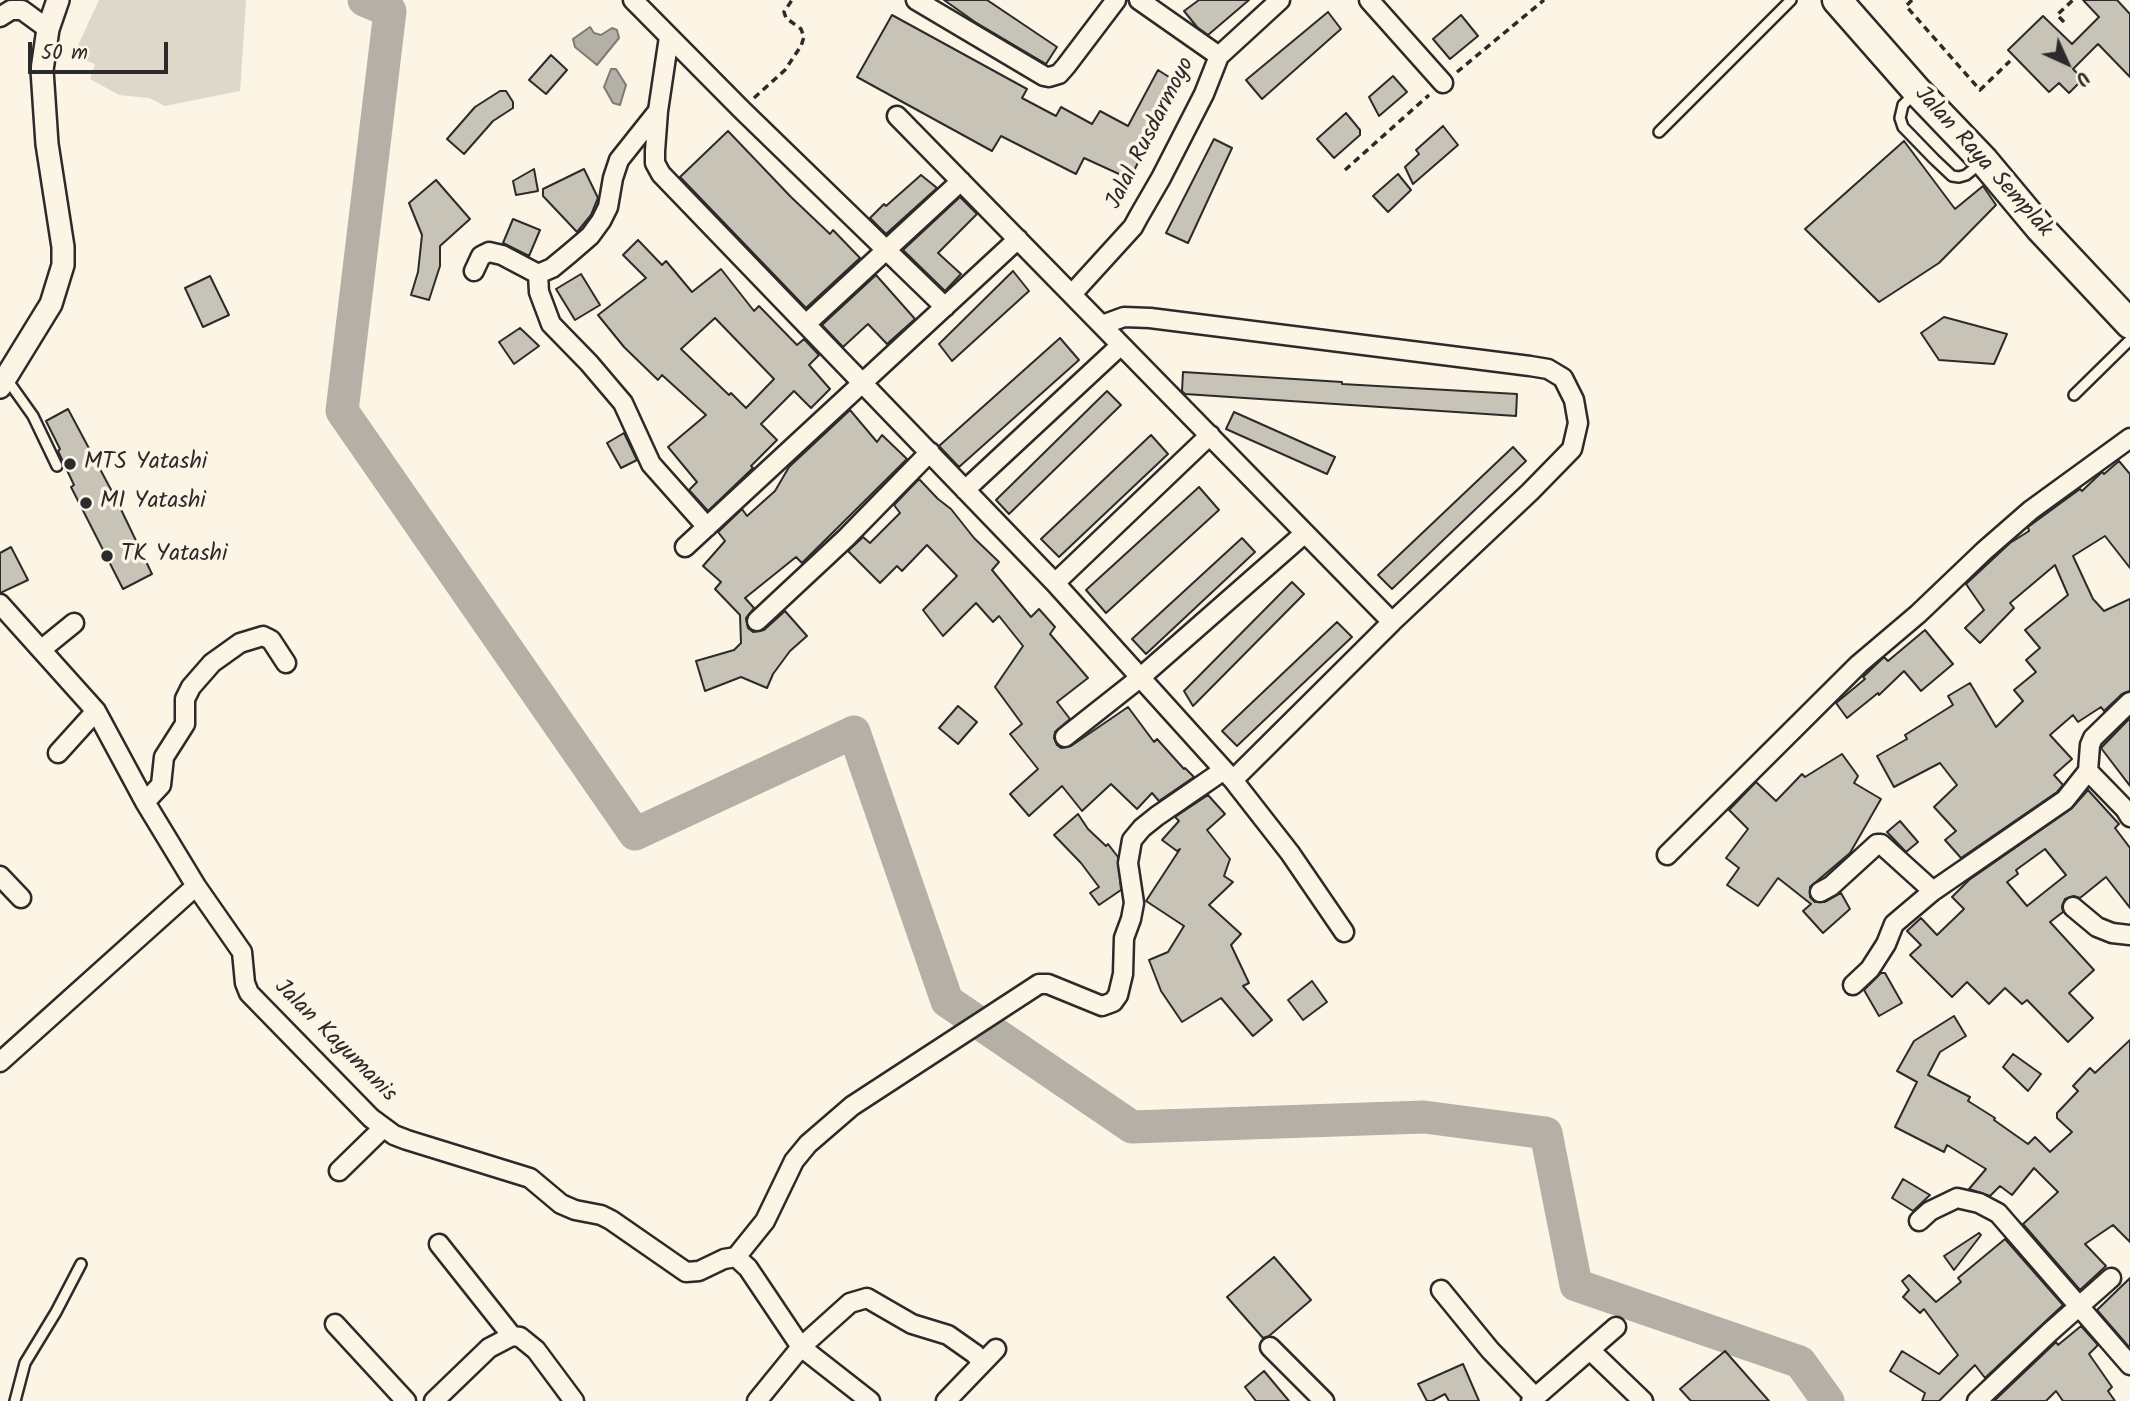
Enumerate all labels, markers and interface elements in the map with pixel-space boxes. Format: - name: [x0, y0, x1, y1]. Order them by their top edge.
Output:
- scale bar: [32, 28, 172, 72]
- north arrow: [2032, 28, 2102, 98]
- text: 50 m: [41, 37, 88, 70]
- street label: Jalal Rusdarmoyo: [1102, 53, 1202, 215]
- text: U: [2067, 63, 2096, 92]
- street label: Jalan Raya Semplak: [1907, 82, 2057, 244]
- place label: MTS Yatashi: [84, 450, 207, 478]
- marker: MTS Yatashi: [62, 456, 78, 472]
- place label: MI Yatashi: [100, 489, 206, 517]
- marker: MI Yatashi: [78, 495, 94, 511]
- place label: TK Yatashi: [121, 542, 227, 570]
- marker: TK Yatashi: [99, 548, 115, 564]
- street label: Jalan Kayumanis: [267, 975, 401, 1109]

